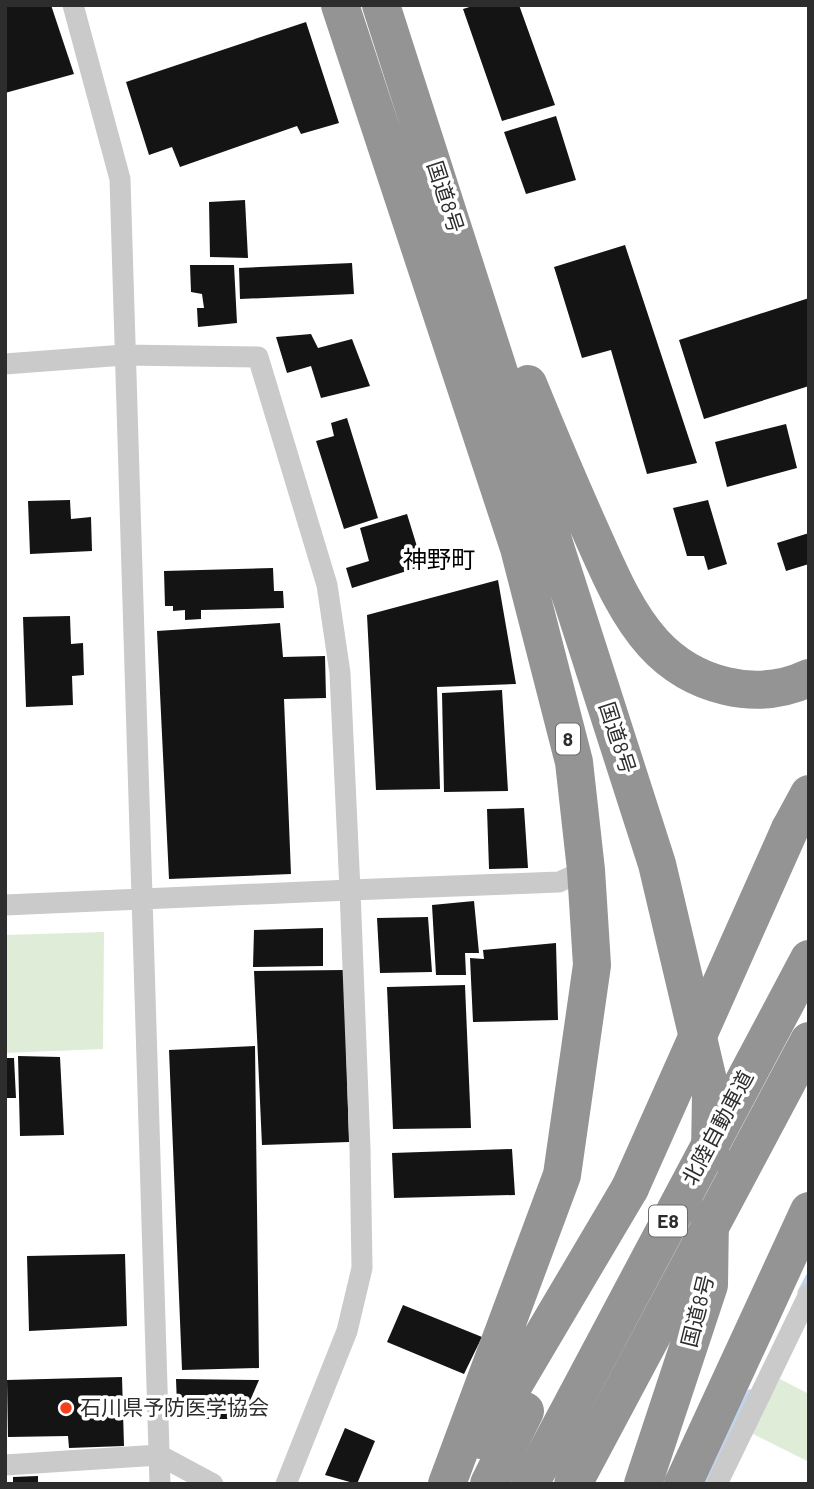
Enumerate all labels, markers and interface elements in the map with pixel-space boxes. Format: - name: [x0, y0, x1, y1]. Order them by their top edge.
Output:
- street label: 国道8号: [423, 158, 470, 236]
- district label: 神野町: [403, 544, 475, 573]
- street label: 国道8号: [595, 699, 642, 777]
- road number: 8: [556, 724, 580, 754]
- street label: 北陸自動車道: [676, 1066, 757, 1189]
- road number: E8: [649, 1205, 687, 1236]
- street label: 国道8号: [675, 1272, 718, 1350]
- place label: 石川県予防医学協会: [80, 1394, 269, 1419]
- marker: 石川県予防医学協会: [58, 1400, 74, 1416]

